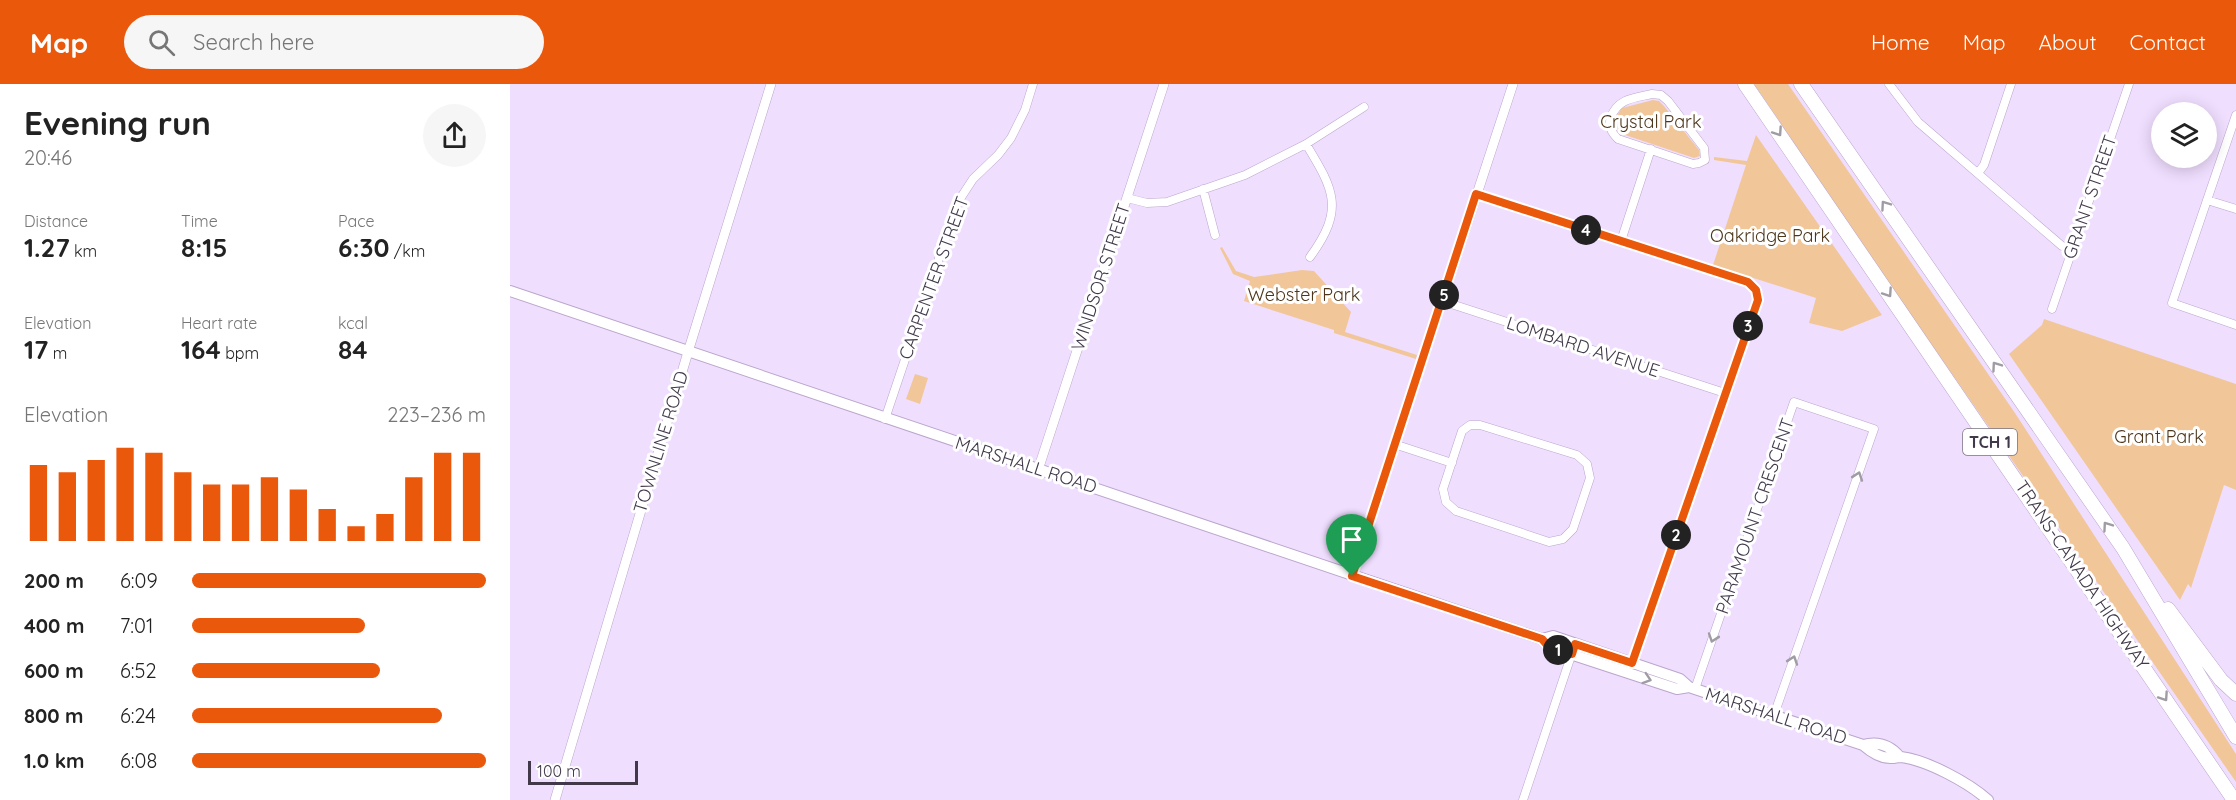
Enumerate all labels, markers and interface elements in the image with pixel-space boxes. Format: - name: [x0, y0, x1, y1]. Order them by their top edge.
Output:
- search box: [124, 15, 544, 69]
- text: Map: [30, 25, 88, 60]
- icon: search: [145, 26, 178, 59]
- text: Search here: [193, 28, 315, 56]
- text: Home: [1871, 29, 1930, 55]
- text: Map: [1963, 29, 2006, 55]
- text: About: [2039, 29, 2097, 55]
- text: Contact: [2130, 29, 2206, 55]
- text: Evening run: [24, 102, 211, 143]
- map controls: [2151, 102, 2217, 168]
- button: layers: [2151, 102, 2217, 168]
- button: share: [423, 104, 486, 167]
- park label: Crystal Park: [1600, 110, 1702, 133]
- one-way arrow: [1771, 126, 1782, 137]
- street label: GRANT STREET: [2058, 132, 2122, 262]
- text: 20:46: [24, 145, 72, 170]
- street label: CARPENTER STREET: [893, 193, 974, 363]
- street label: WINDSOR STREET: [1066, 200, 1135, 353]
- one-way arrow: [1881, 201, 1892, 212]
- text: Distance: [24, 211, 88, 231]
- text: Time: [181, 211, 218, 231]
- text: Pace: [338, 211, 374, 231]
- pin: 4: [1571, 215, 1601, 245]
- text: 4: [1581, 220, 1591, 240]
- park label: Oakridge Park: [1710, 224, 1830, 247]
- text: 1.27: [24, 231, 70, 264]
- text: 8:15: [181, 231, 227, 264]
- text: 6:30: [338, 231, 389, 264]
- text: km: [70, 241, 97, 261]
- text: /km: [389, 241, 425, 261]
- pin: 5: [1429, 280, 1459, 310]
- park label: Webster Park: [1248, 283, 1360, 306]
- text: 5: [1439, 285, 1449, 305]
- one-way arrow: [1881, 286, 1892, 297]
- street label: LOMBARD AVENUE: [1504, 311, 1663, 382]
- pin: 3: [1733, 311, 1763, 341]
- text: Elevation: [24, 313, 91, 333]
- text: Heart rate: [181, 313, 257, 333]
- text: kcal: [338, 313, 368, 333]
- text: 3: [1744, 316, 1752, 336]
- text: 17: [24, 333, 48, 366]
- text: 164: [181, 333, 221, 366]
- text: 84: [338, 333, 368, 366]
- text: m: [48, 343, 67, 363]
- text: bpm: [221, 343, 259, 363]
- one-way arrow: [1992, 361, 2003, 372]
- street label: TOWNLINE ROAD: [628, 368, 693, 516]
- text: Elevation: [24, 402, 108, 427]
- text: 223–236 m: [387, 402, 486, 427]
- street label: PARAMOUNT CRESCENT: [1710, 415, 1799, 617]
- park label: Grant Park: [2114, 425, 2204, 448]
- road number: TCH 1: [1963, 429, 2017, 455]
- street label: MARSHALL ROAD: [952, 431, 1100, 498]
- one-way arrow: [1850, 471, 1863, 481]
- street label: TRANS-CANADA HIGHWAY: [2010, 476, 2154, 674]
- pin: [1326, 514, 1377, 576]
- pin: 2: [1661, 520, 1691, 550]
- one-way arrow: [2103, 521, 2114, 532]
- icon: arrive: [1335, 523, 1368, 556]
- text: 2: [1671, 525, 1681, 545]
- text: 200 m: [24, 568, 84, 593]
- text: 6:09: [120, 568, 158, 593]
- text: 400 m: [24, 613, 84, 638]
- text: 7:01: [120, 613, 153, 638]
- one-way arrow: [1707, 633, 1720, 643]
- pin: 1: [1543, 635, 1573, 665]
- text: 1: [1555, 640, 1561, 660]
- one-way arrow: [1785, 655, 1798, 666]
- text: 600 m: [24, 658, 84, 683]
- text: 6:52: [120, 658, 156, 683]
- one-way arrow: [1641, 672, 1652, 684]
- street label: MARSHALL ROAD: [1702, 682, 1850, 749]
- one-way arrow: [2157, 690, 2168, 701]
- text: 800 m: [24, 703, 84, 728]
- text: 6:24: [120, 703, 156, 728]
- text: 1.0 km: [24, 748, 84, 773]
- text: 6:08: [120, 748, 157, 773]
- scale bar: [528, 758, 638, 786]
- text: 100 m: [537, 761, 581, 781]

